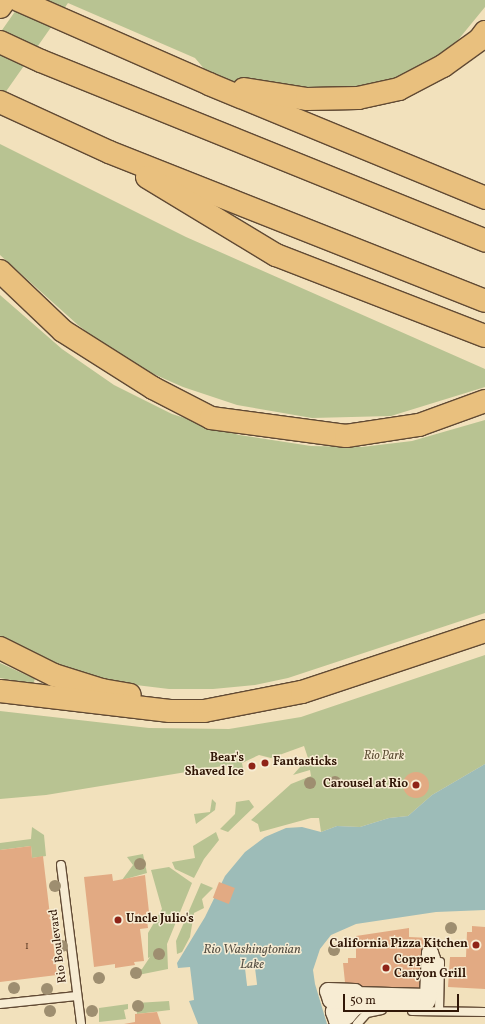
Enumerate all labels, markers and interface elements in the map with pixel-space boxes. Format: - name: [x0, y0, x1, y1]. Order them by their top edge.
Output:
- park label: Rio Park: [364, 750, 404, 764]
- place label: Bear's Shaved Ice: [185, 752, 244, 780]
- place label: Fantasticks: [273, 756, 337, 770]
- marker: Fantasticks: [260, 758, 270, 768]
- marker: Bear's Shaved Ice: [247, 761, 257, 771]
- place label: Carousel at Rio: [323, 778, 408, 792]
- marker: Carousel at Rio: [411, 780, 421, 790]
- street label: Rio Boulevard: [47, 908, 71, 984]
- place label: Uncle Julio's: [126, 913, 194, 927]
- marker: Uncle Julio's: [113, 915, 123, 925]
- place label: California Pizza Kitchen: [330, 938, 468, 952]
- marker: California Pizza Kitchen: [471, 940, 481, 950]
- house number: 1: [25, 941, 29, 953]
- water label: Rio Washingtonian Lake: [203, 943, 301, 974]
- place label: Copper Canyon Grill: [394, 954, 466, 982]
- marker: Copper Canyon Grill: [381, 963, 391, 973]
- scale bar: [345, 986, 461, 1012]
- text: 50 m: [350, 993, 376, 1009]

